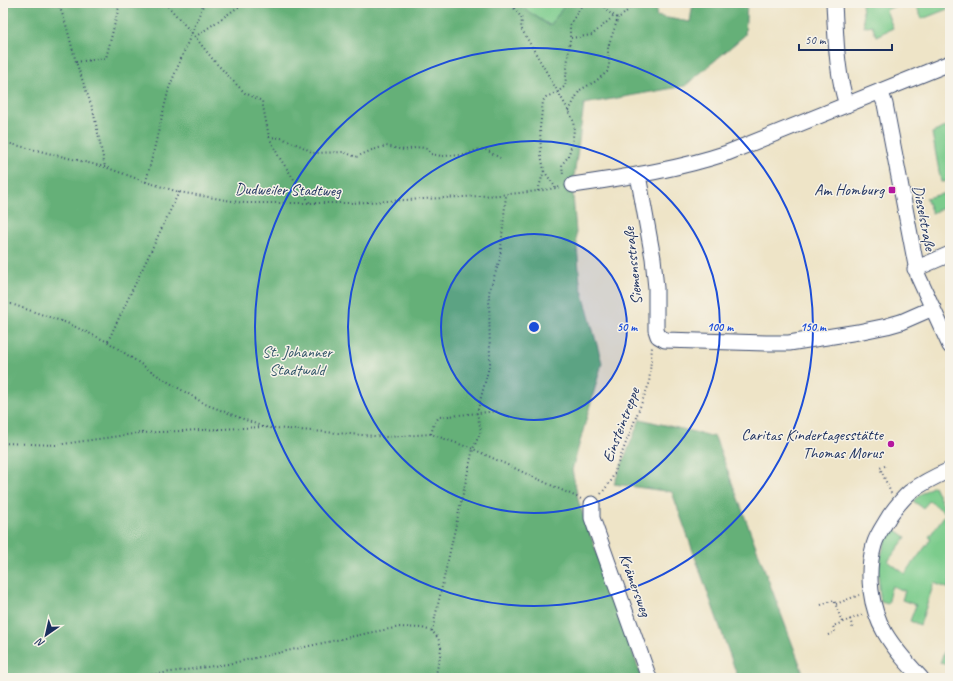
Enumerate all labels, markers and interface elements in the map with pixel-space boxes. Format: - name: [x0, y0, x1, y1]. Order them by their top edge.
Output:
- scale bar: [799, 26, 892, 52]
- text: 50 m: [805, 32, 827, 48]
- street label: Dudweiler Stadtweg: [235, 179, 342, 201]
- place label: Am Homburg: [814, 180, 885, 200]
- street label: Dieselstraße: [908, 184, 940, 254]
- marker: Am Homburg: [887, 185, 897, 195]
- street label: Siemensstraße: [619, 224, 647, 306]
- text: 50 m: [617, 319, 638, 335]
- text: 100 m: [707, 319, 734, 335]
- text: 150 m: [800, 319, 827, 335]
- centre of rings: [527, 320, 541, 334]
- park label: St. Johanner Stadtwald: [262, 342, 334, 380]
- street label: Einsteintreppe: [598, 383, 645, 465]
- place label: Caritas Kindertagesstätte Thomas Morus: [741, 425, 885, 463]
- marker: Caritas Kindertagesstätte Thomas Morus: [886, 439, 896, 449]
- street label: Krämersweg: [614, 551, 656, 620]
- north arrow: [26, 615, 66, 655]
- text: N: [32, 634, 47, 651]

